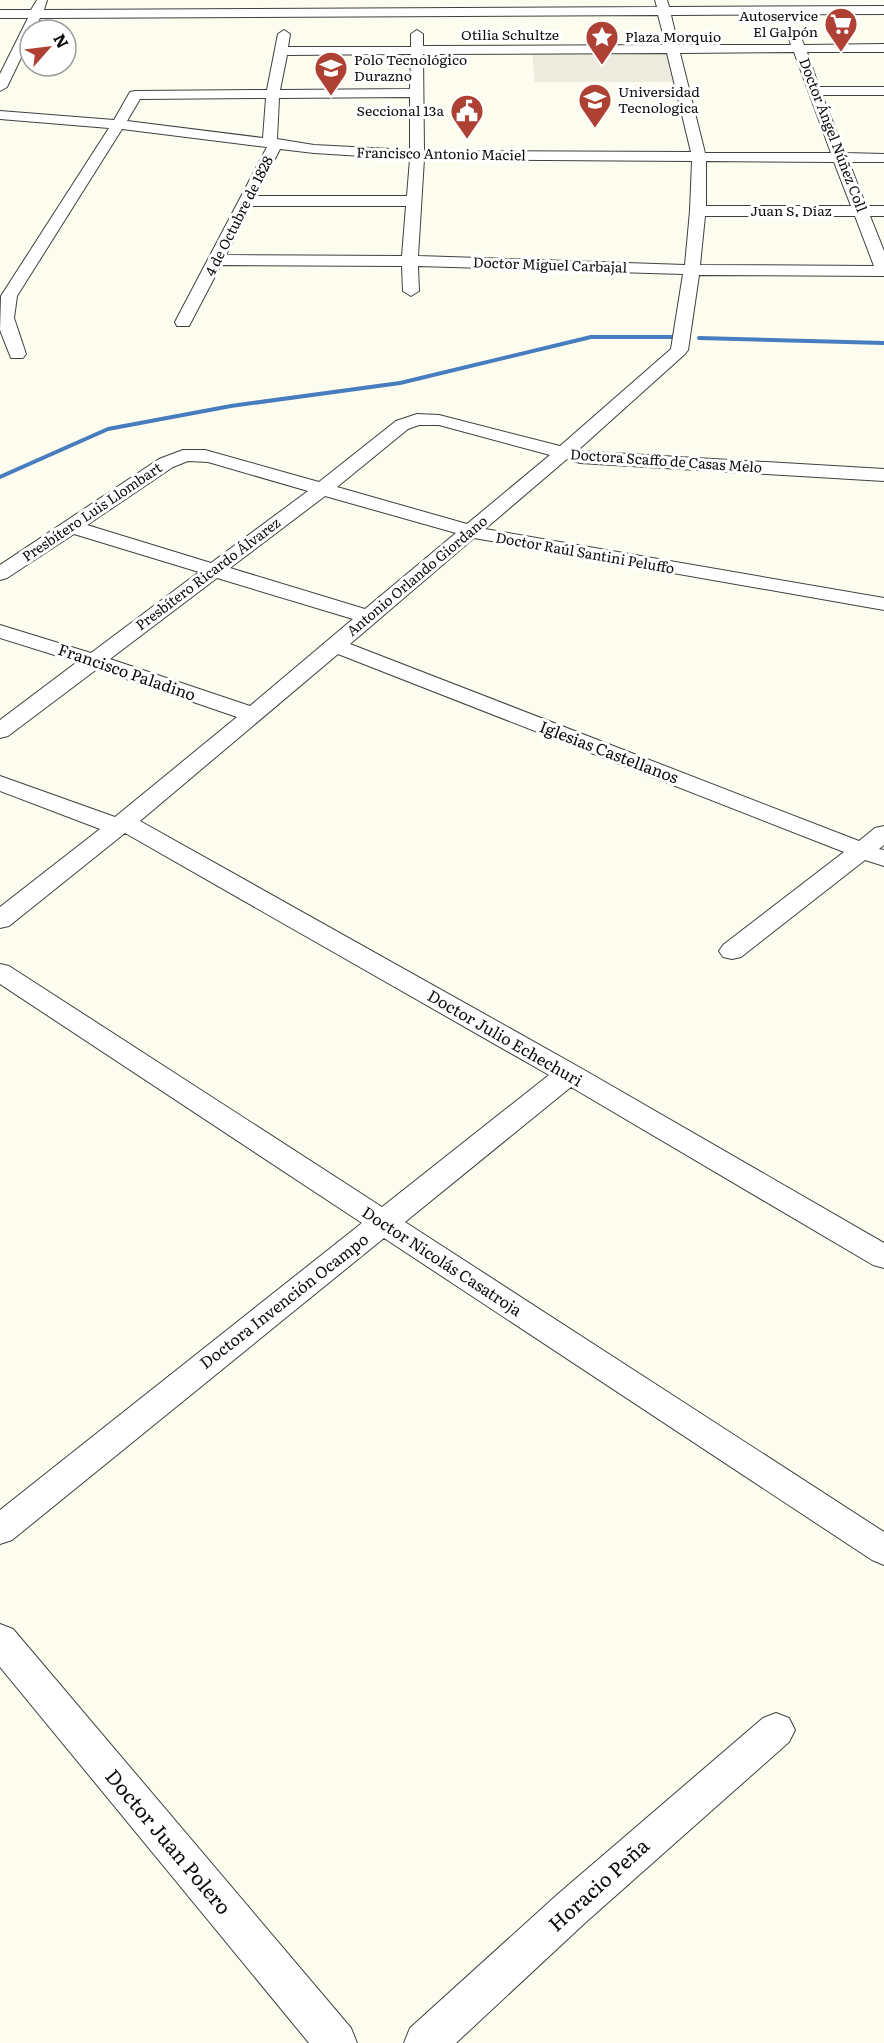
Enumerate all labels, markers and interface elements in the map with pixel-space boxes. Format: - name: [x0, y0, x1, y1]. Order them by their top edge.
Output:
- place label: Autoservice El Galpón: [739, 5, 818, 41]
- supermarket icon: Autoservice El Galpón: [823, 6, 859, 53]
- north arrow: [18, 18, 78, 78]
- place icon: Plaza Morquio: [584, 19, 620, 66]
- street label: Otilia Schultze: [461, 24, 559, 44]
- place label: Plaza Morquio: [625, 26, 721, 46]
- text: N: [48, 29, 76, 52]
- place label: Polo Tecnológico Durazno: [354, 49, 467, 85]
- school or university icon: Polo Tecnológico Durazno: [313, 50, 349, 97]
- street label: Doctor Ángel Núñez Coll: [795, 55, 873, 215]
- place label: Universidad Tecnologica: [618, 81, 700, 117]
- school or university icon: Universidad Tecnologica: [577, 82, 613, 129]
- public building icon: Seccional 13a: [449, 93, 485, 140]
- place label: Seccional 13a: [357, 100, 444, 120]
- street label: Francisco Antonio Maciel: [356, 142, 526, 164]
- street label: 4 de Octubre de 1828: [199, 152, 277, 279]
- street label: Juan S. Díaz: [750, 200, 832, 220]
- street label: Doctor Miguel Carbajal: [473, 251, 628, 277]
- street label: Doctora Scaffo de Casas Melo: [569, 443, 763, 477]
- street label: Presbítero Luis Llombart: [18, 457, 166, 566]
- street label: Antonio Orlando Giordano: [342, 510, 491, 640]
- street label: Presbítero Ricardo Álvarez: [131, 512, 284, 634]
- street label: Doctor Raúl Santini Peluffo: [494, 526, 676, 578]
- street label: Francisco Paladino: [55, 636, 199, 706]
- street label: Iglesias Castellanos: [536, 714, 682, 789]
- street label: Doctor Julio Echechuri: [423, 983, 588, 1091]
- street label: Doctor Nicolás Casatroja: [358, 1199, 528, 1321]
- street label: Doctora Invención Ocampo: [194, 1227, 373, 1374]
- street label: Doctor Juan Polero: [100, 1761, 240, 1920]
- street label: Horacio Peña: [540, 1830, 655, 1937]

